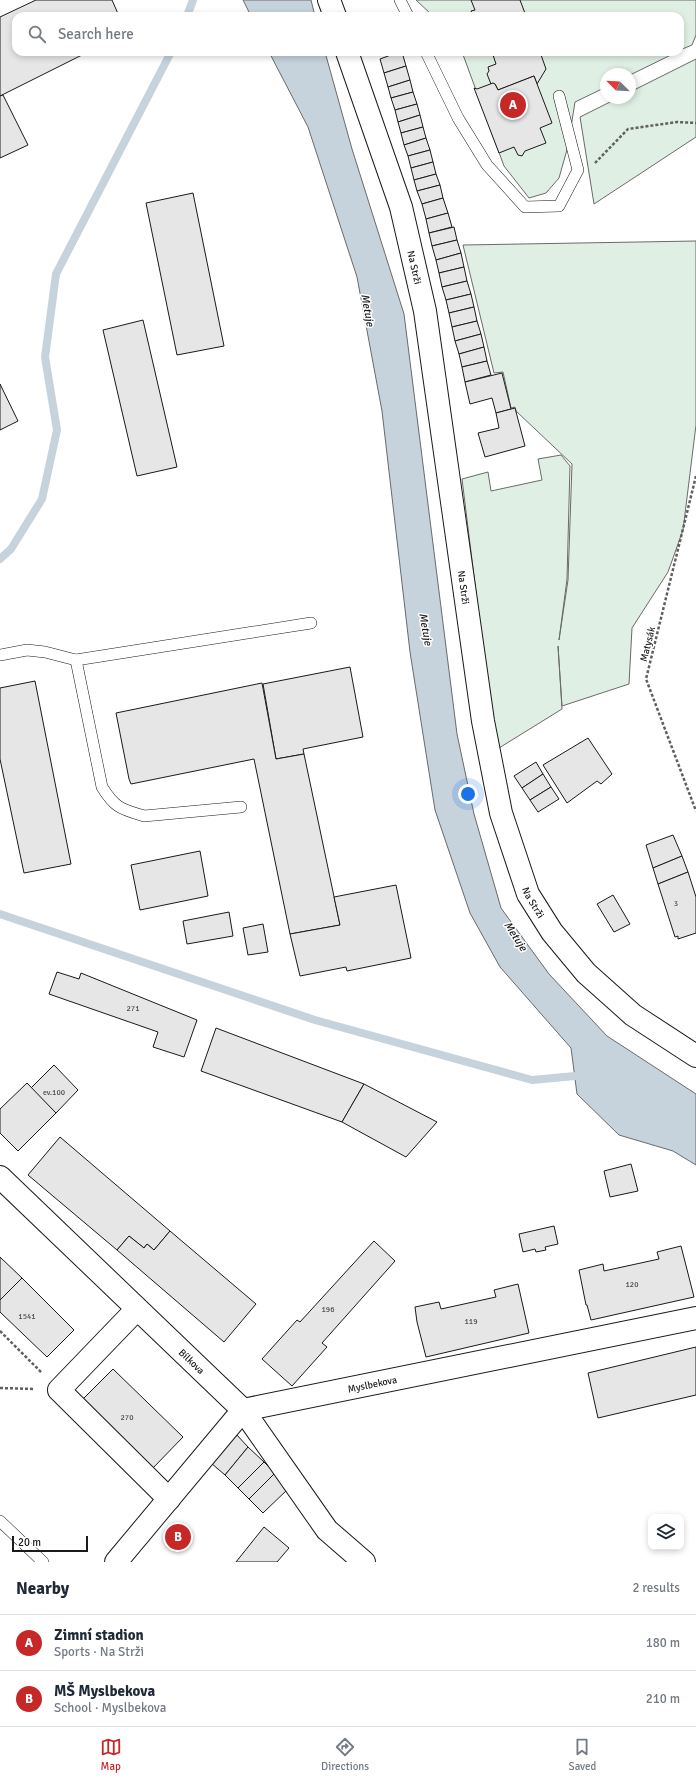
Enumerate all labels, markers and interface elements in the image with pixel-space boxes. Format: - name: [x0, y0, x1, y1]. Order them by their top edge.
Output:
- search box: [12, 12, 684, 56]
- icon: search: [26, 23, 48, 45]
- text: Search here: [58, 25, 134, 43]
- north arrow: [600, 68, 636, 104]
- pin: A: [500, 90, 526, 120]
- street label: Na Strži: [404, 250, 424, 285]
- water label: Metuje: [358, 293, 377, 328]
- street label: Na Strži: [455, 570, 471, 605]
- water label: Metuje: [416, 612, 435, 647]
- street label: Matysák: [638, 625, 658, 663]
- your location: [458, 784, 478, 804]
- street label: Na Strži: [519, 886, 547, 921]
- house number: 3: [674, 898, 678, 908]
- water label: Metuje: [501, 919, 530, 954]
- house number: 271: [127, 1003, 139, 1013]
- house number: ev.100: [43, 1087, 65, 1097]
- house number: 120: [626, 1279, 638, 1289]
- house number: 196: [322, 1304, 334, 1314]
- house number: 1541: [18, 1311, 36, 1321]
- house number: 119: [465, 1316, 477, 1326]
- street label: Bílkova: [176, 1347, 207, 1377]
- street label: Myslbekova: [347, 1374, 398, 1396]
- house number: 270: [121, 1412, 133, 1422]
- map controls: [648, 1514, 684, 1550]
- button: layers: [648, 1514, 684, 1550]
- pin: B: [165, 1522, 191, 1552]
- scale bar: [12, 1534, 88, 1553]
- text: 20 m: [18, 1536, 41, 1549]
- text: Nearby: [16, 1578, 69, 1599]
- text: 2 results: [632, 1580, 680, 1596]
- text: Zimní stadion: [54, 1626, 144, 1644]
- text: A: [25, 1635, 33, 1651]
- text: 180 m: [646, 1635, 680, 1651]
- text: Sports · Na Strži: [54, 1644, 144, 1660]
- text: MŠ Myslbekova: [54, 1682, 155, 1700]
- text: B: [25, 1691, 33, 1707]
- text: 210 m: [646, 1691, 680, 1707]
- text: School · Myslbekova: [54, 1700, 166, 1716]
- tab: Map: [100, 1736, 122, 1773]
- tab: Directions: [321, 1736, 369, 1773]
- tab: Saved: [569, 1736, 596, 1773]

